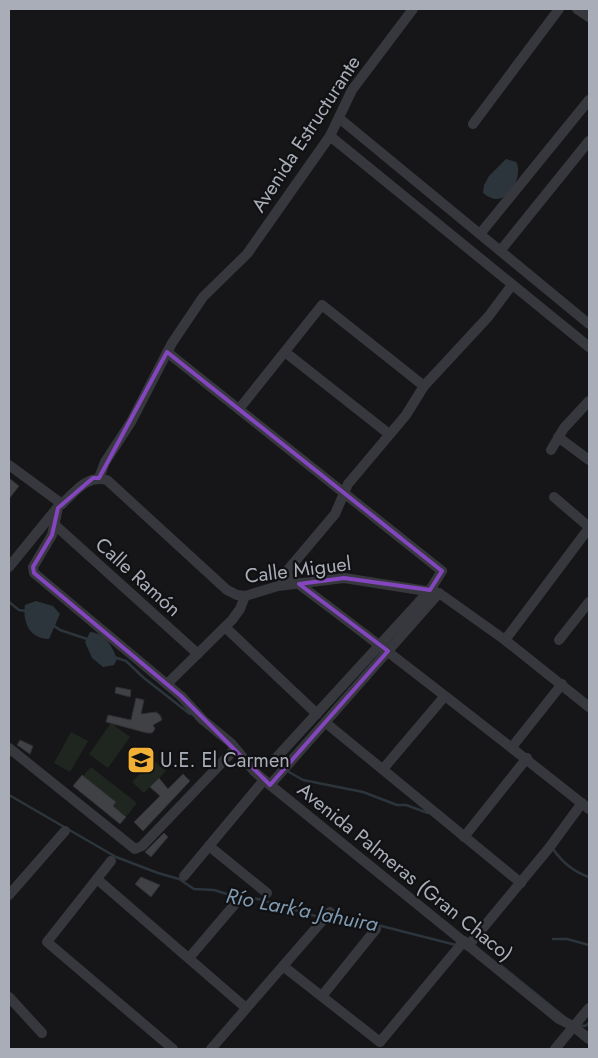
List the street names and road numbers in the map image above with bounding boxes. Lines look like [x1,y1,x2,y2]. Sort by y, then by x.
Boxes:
street label: Avenida Estructurante [244,50,368,218]
street label: Calle Ramón [89,531,187,623]
street label: Calle Miguel [243,549,353,591]
street label: Avenida Palmeras (Gran Chaco) [291,776,519,968]

